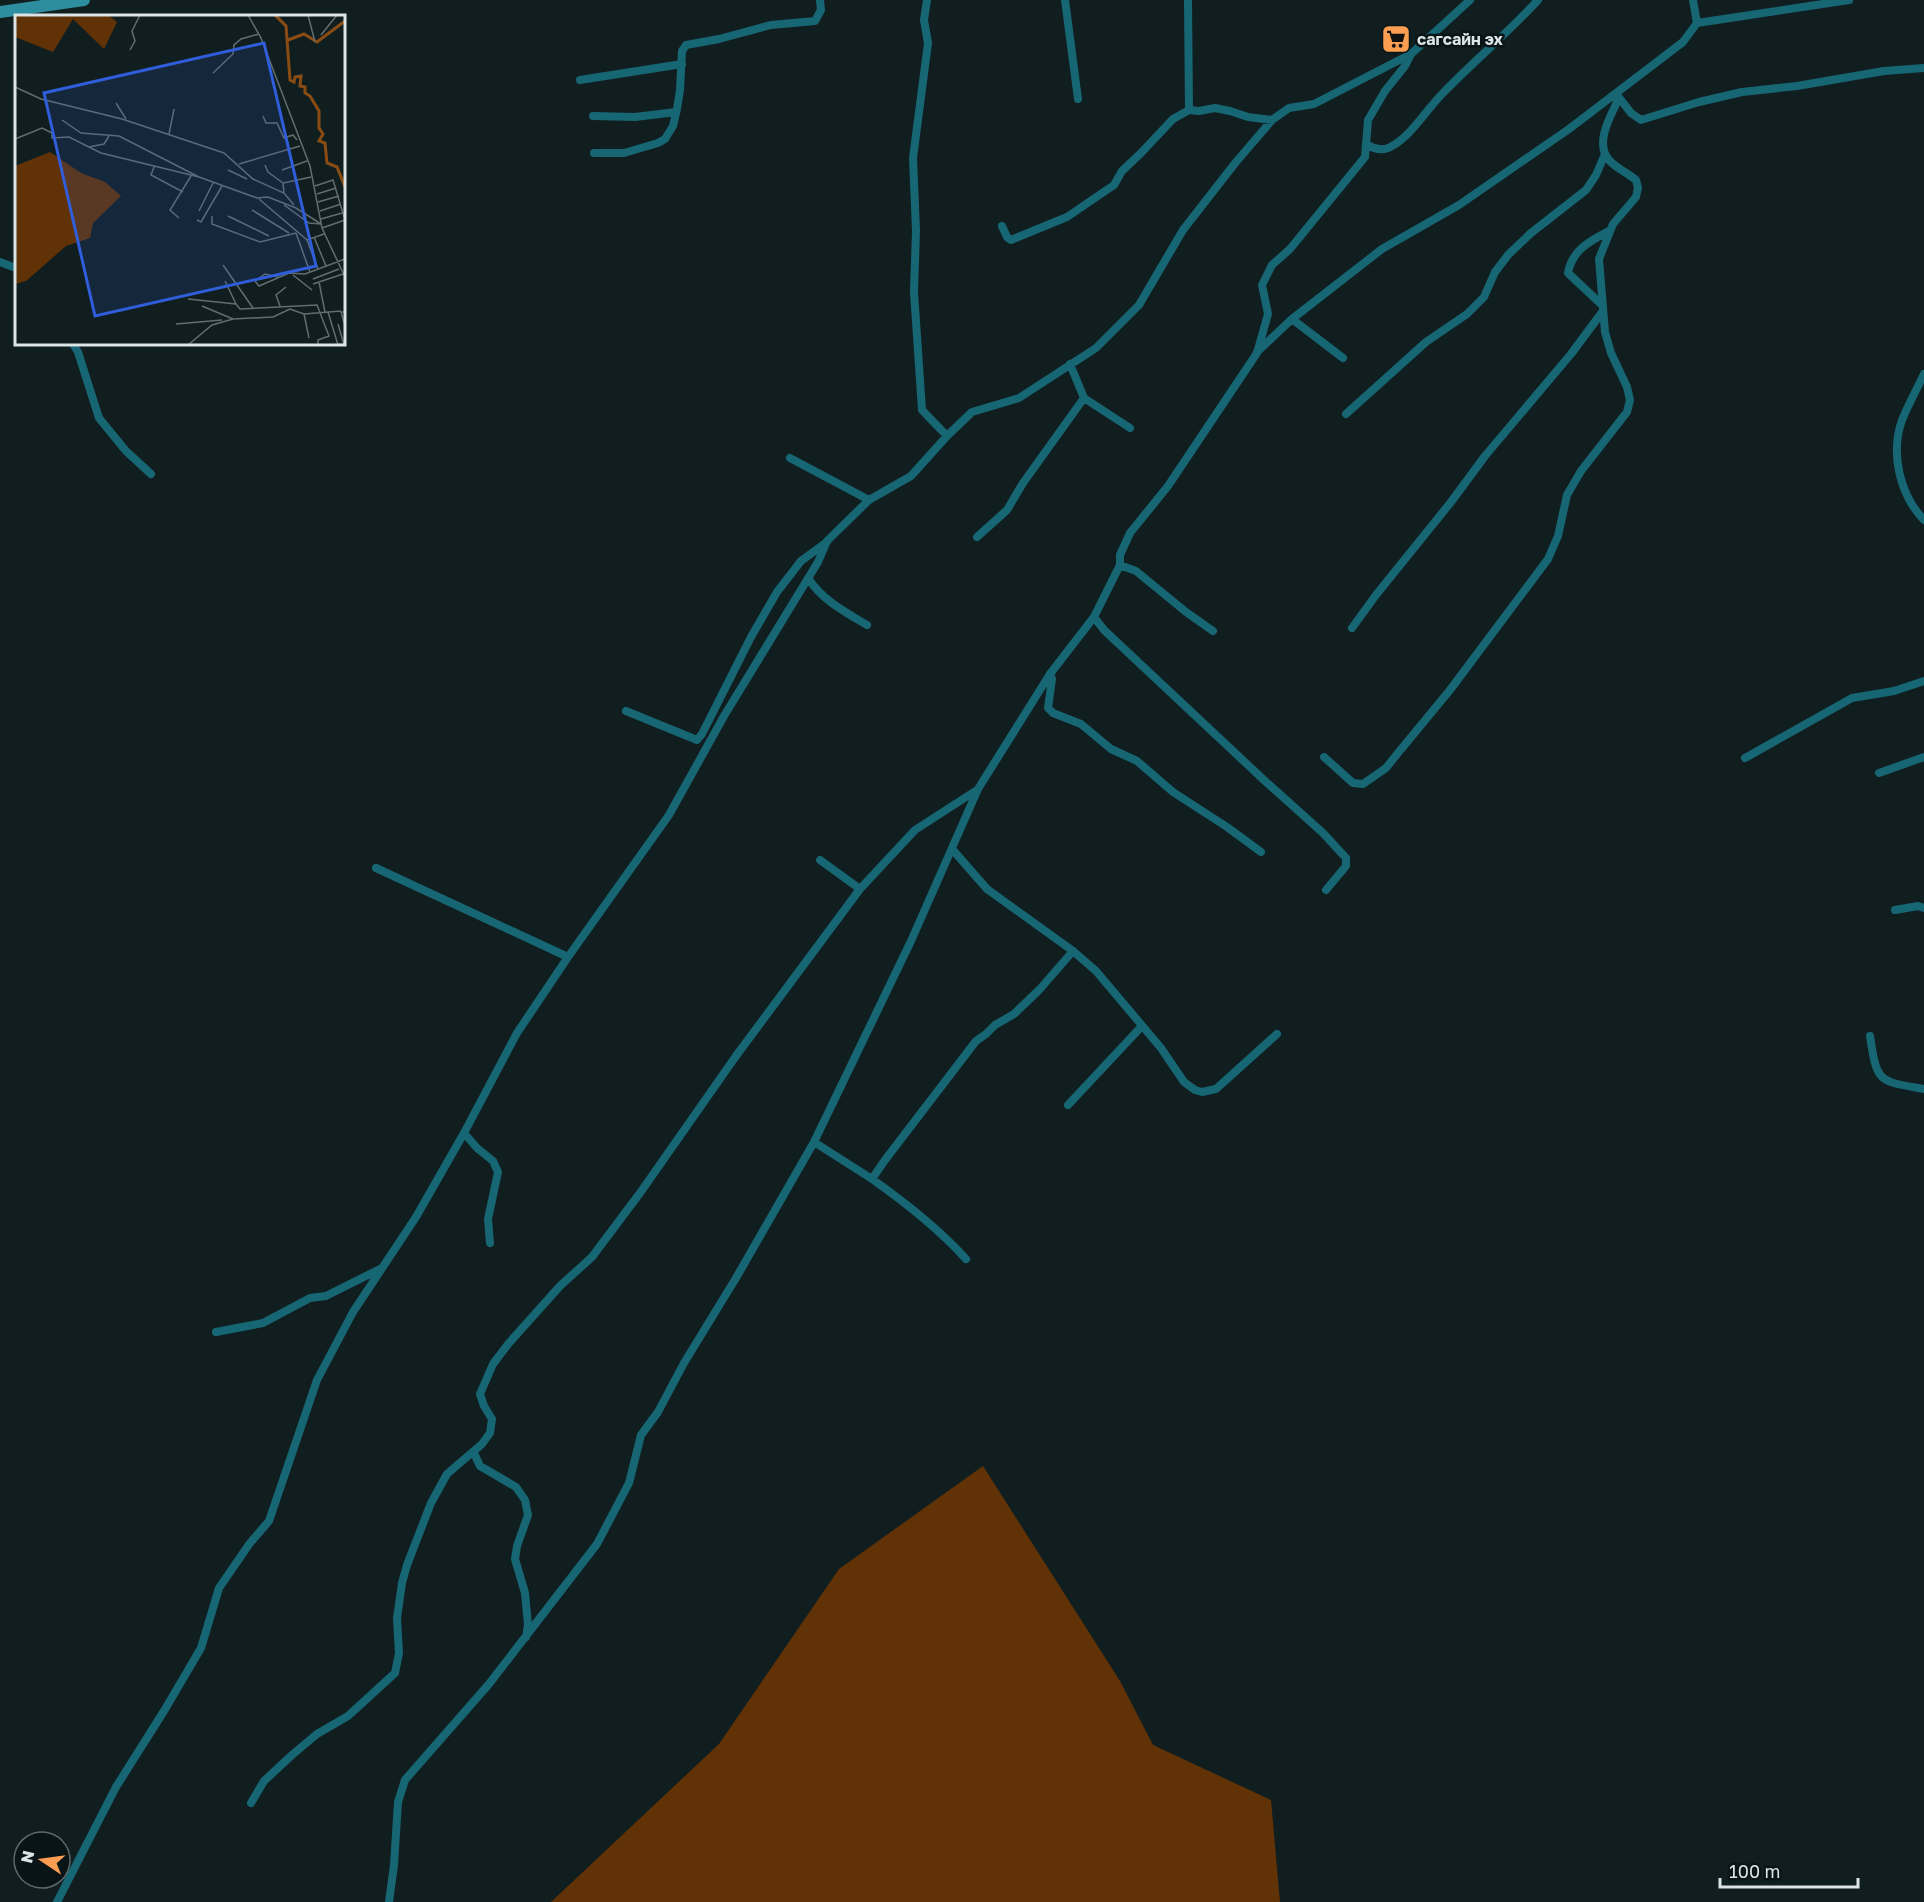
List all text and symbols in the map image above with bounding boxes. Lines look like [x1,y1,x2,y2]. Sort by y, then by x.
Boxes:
inset map [15,15,345,345]
supermarket icon: сагсайн эх [1380,23,1412,55]
place label: сагсайн эх [1417,29,1504,49]
north arrow [12,1830,72,1890]
text: N [16,1848,38,1865]
scale bar [1720,1851,1858,1889]
text: 100 m [1729,1860,1780,1882]

